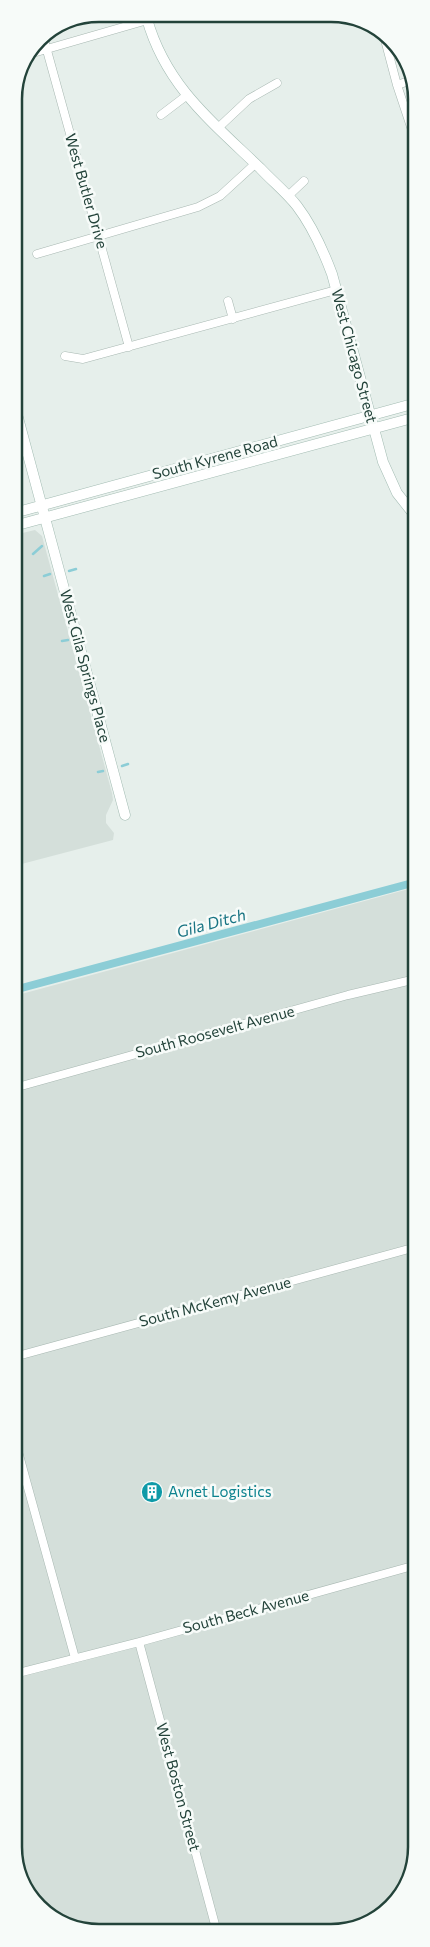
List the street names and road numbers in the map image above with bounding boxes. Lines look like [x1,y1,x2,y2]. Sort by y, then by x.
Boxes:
street label: West Butler Drive [62,131,112,250]
street label: West Chicago Street [328,287,382,425]
street label: South Kyrene Road [150,432,279,482]
street label: West Gila Springs Place [57,587,115,744]
street label: South Roosevelt Avenue [133,1001,296,1061]
street label: South McKemy Avenue [137,1272,293,1330]
street label: South Beck Avenue [181,1586,311,1637]
street label: West Boston Street [153,1721,205,1853]

